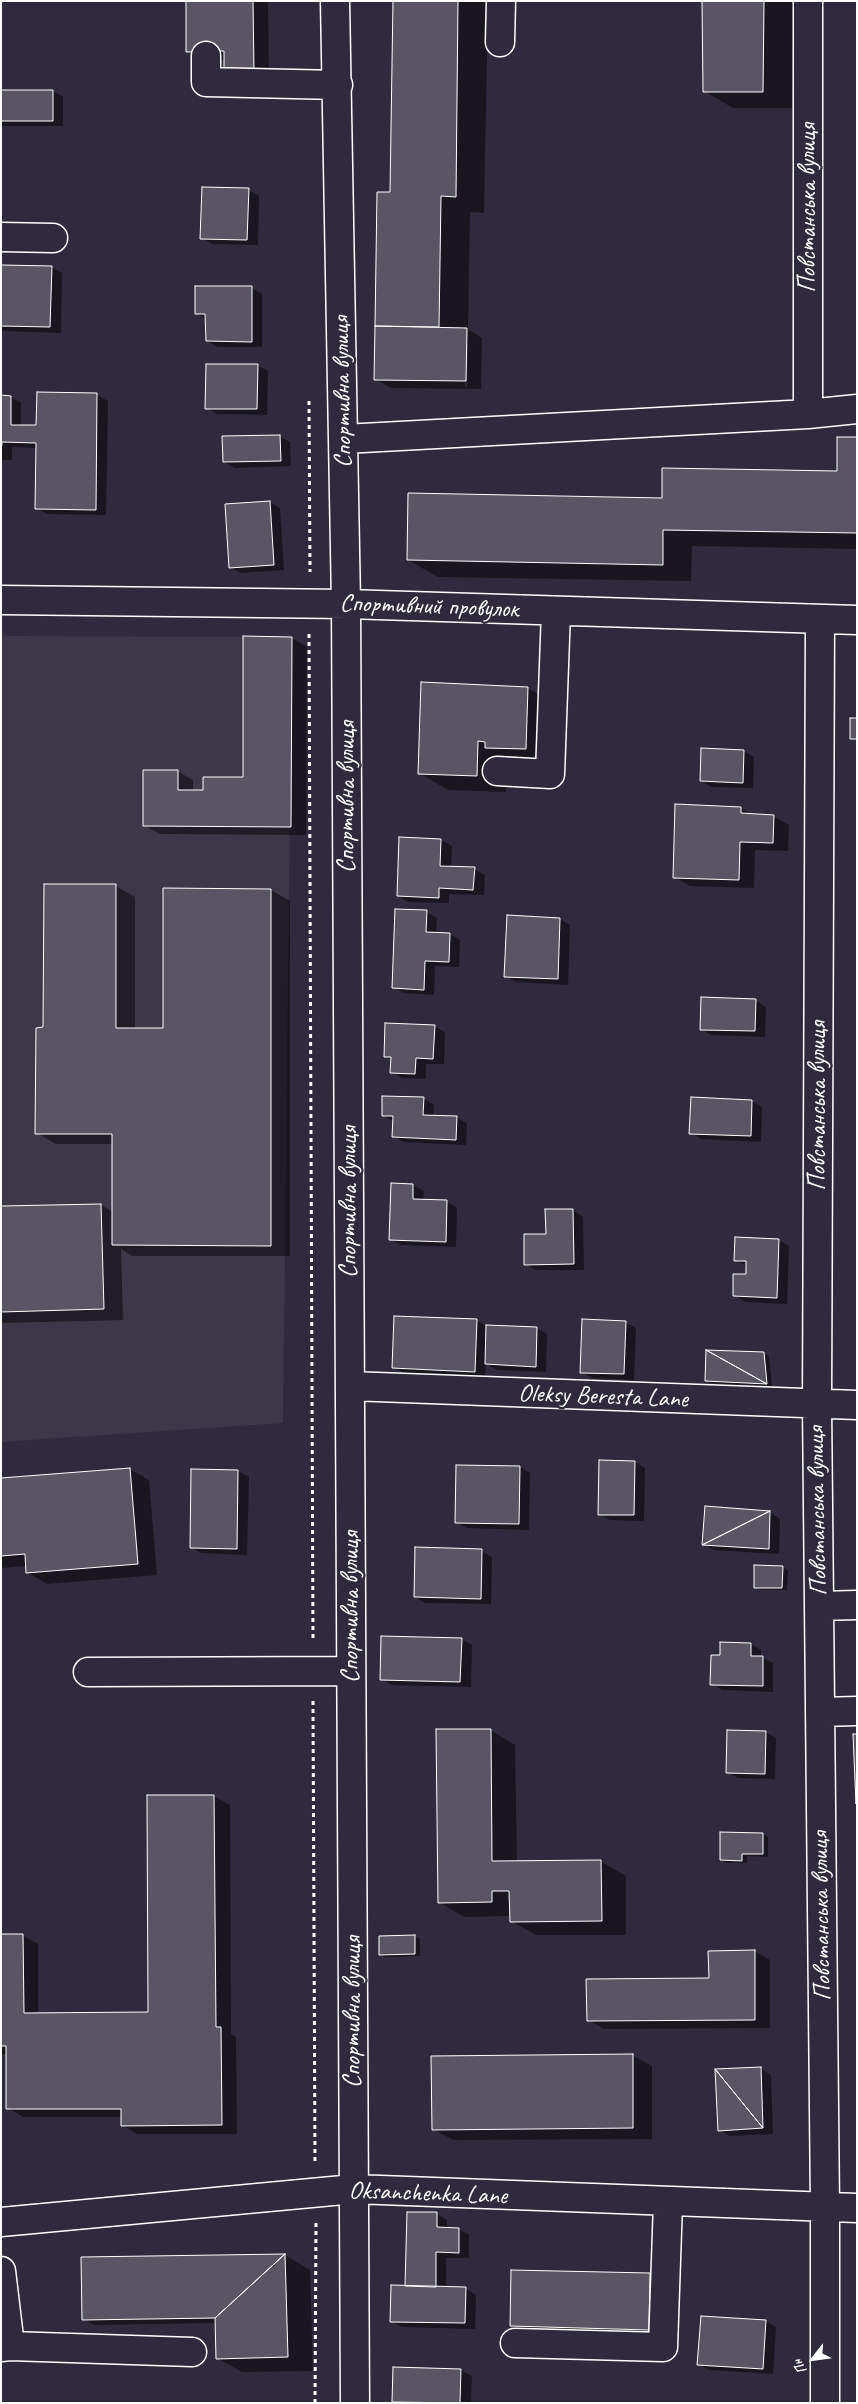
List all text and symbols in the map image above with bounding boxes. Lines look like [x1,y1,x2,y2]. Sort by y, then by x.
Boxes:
street label: Повстанська вулиця [793,123,823,293]
street label: Спортивна вулиця [327,316,359,468]
street label: Спортивний провулок [339,589,519,625]
street label: Спортивна вулиця [332,721,362,873]
street label: Повстанська вулиця [803,1021,833,1191]
street label: Спортивна вулиця [334,1126,364,1278]
street label: Oleksy Beresta Lane [518,1379,688,1415]
street label: Повстанська вулиця [802,1426,834,1596]
street label: Спортивна вулиця [336,1531,366,1683]
street label: Повстанська вулиця [806,1831,838,2001]
street label: Спортивна вулиця [338,1936,368,2088]
street label: Oksanchenka Lane [348,2176,508,2212]
north arrow [788,2334,838,2384]
text: Пн [789,2356,811,2377]

